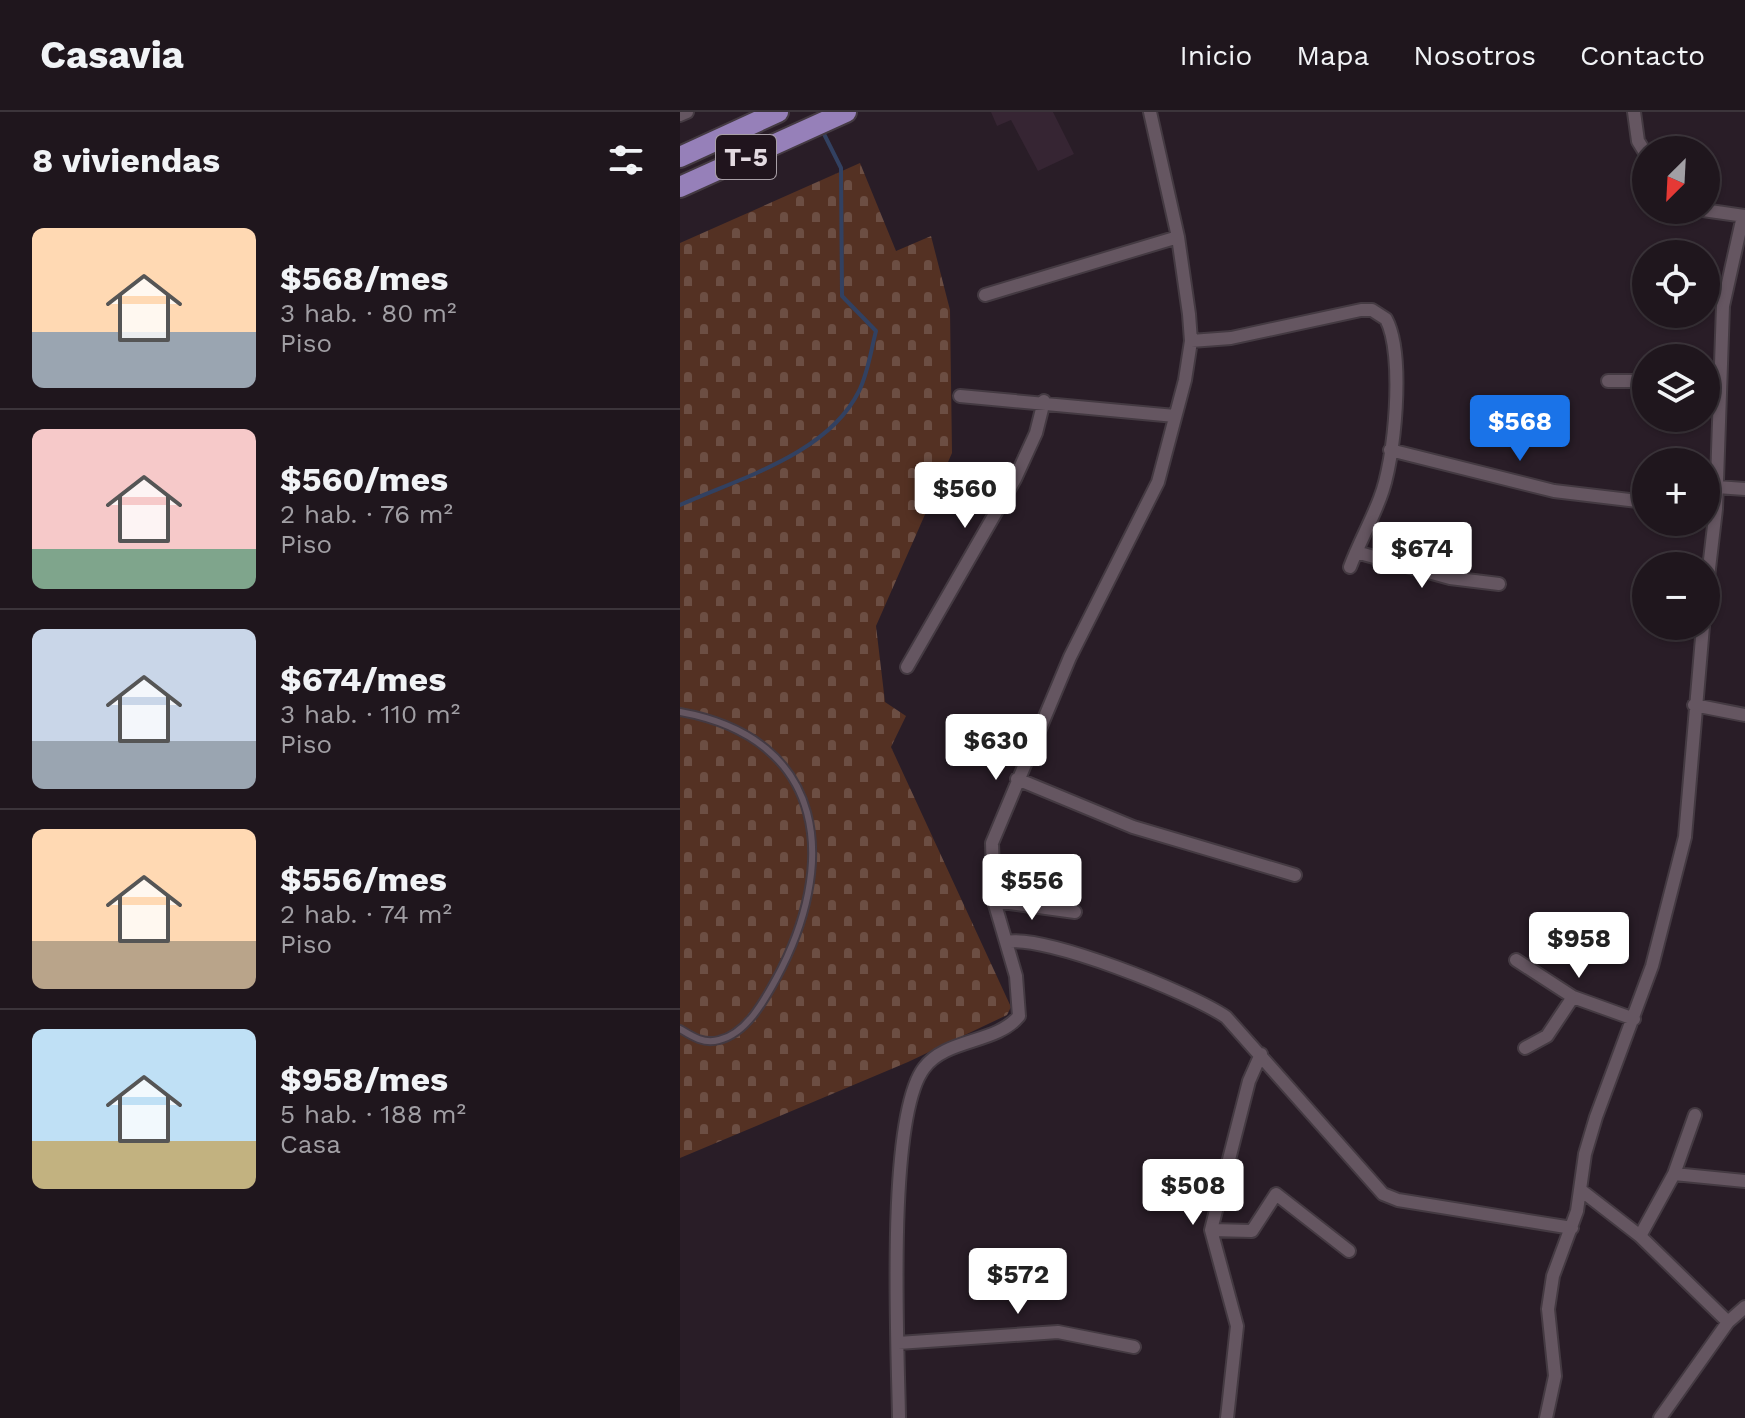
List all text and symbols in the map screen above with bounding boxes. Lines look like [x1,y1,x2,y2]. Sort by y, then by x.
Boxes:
text: Casavia [40,33,184,77]
text: Inicio [1180,39,1252,72]
text: Mapa [1296,39,1369,72]
text: Nosotros [1413,39,1536,72]
text: Contacto [1580,39,1705,72]
road number: T-5 [716,135,776,179]
north arrow [1632,136,1720,224]
map controls [1632,136,1720,640]
icon: filters [604,138,648,182]
text: 8 viviendas [32,140,220,180]
button: locate [1632,240,1720,328]
text: $568/mes [280,258,448,298]
icon: home [96,260,192,356]
text: 3 hab. · 80 m² [280,298,456,328]
text: Piso [280,328,332,358]
button: layers [1632,344,1720,432]
pin: $568 [1473,395,1567,463]
text: $568 [1488,406,1552,436]
button: + [1632,448,1720,536]
text: $560/mes [280,459,448,499]
icon: home [96,461,192,557]
pin: $560 [918,462,1012,530]
text: $560 [933,473,997,503]
text: 2 hab. · 76 m² [280,499,453,529]
pin: $674 [1375,522,1469,590]
text: Piso [280,529,332,559]
text: $674 [1391,533,1453,563]
button: − [1632,552,1720,640]
text: $674/mes [280,659,446,699]
icon: home [96,661,192,757]
text: 3 hab. · 110 m² [280,699,460,729]
pin: $630 [949,714,1043,782]
text: $630 [964,725,1028,755]
text: Piso [280,729,332,759]
pin: $556 [985,854,1079,922]
text: $556/mes [280,859,447,899]
icon: home [96,861,192,957]
text: $556 [1001,865,1064,895]
text: 2 hab. · 74 m² [280,899,452,929]
pin: $958 [1532,912,1626,980]
text: $958 [1547,923,1611,953]
text: Piso [280,929,332,959]
text: $958/mes [280,1059,448,1099]
icon: home [96,1061,192,1157]
text: 5 hab. · 188 m² [280,1099,466,1129]
text: Casa [280,1129,341,1159]
pin: $508 [1146,1159,1240,1227]
text: $508 [1161,1170,1225,1200]
pin: $572 [971,1248,1065,1316]
text: $572 [987,1259,1049,1289]

